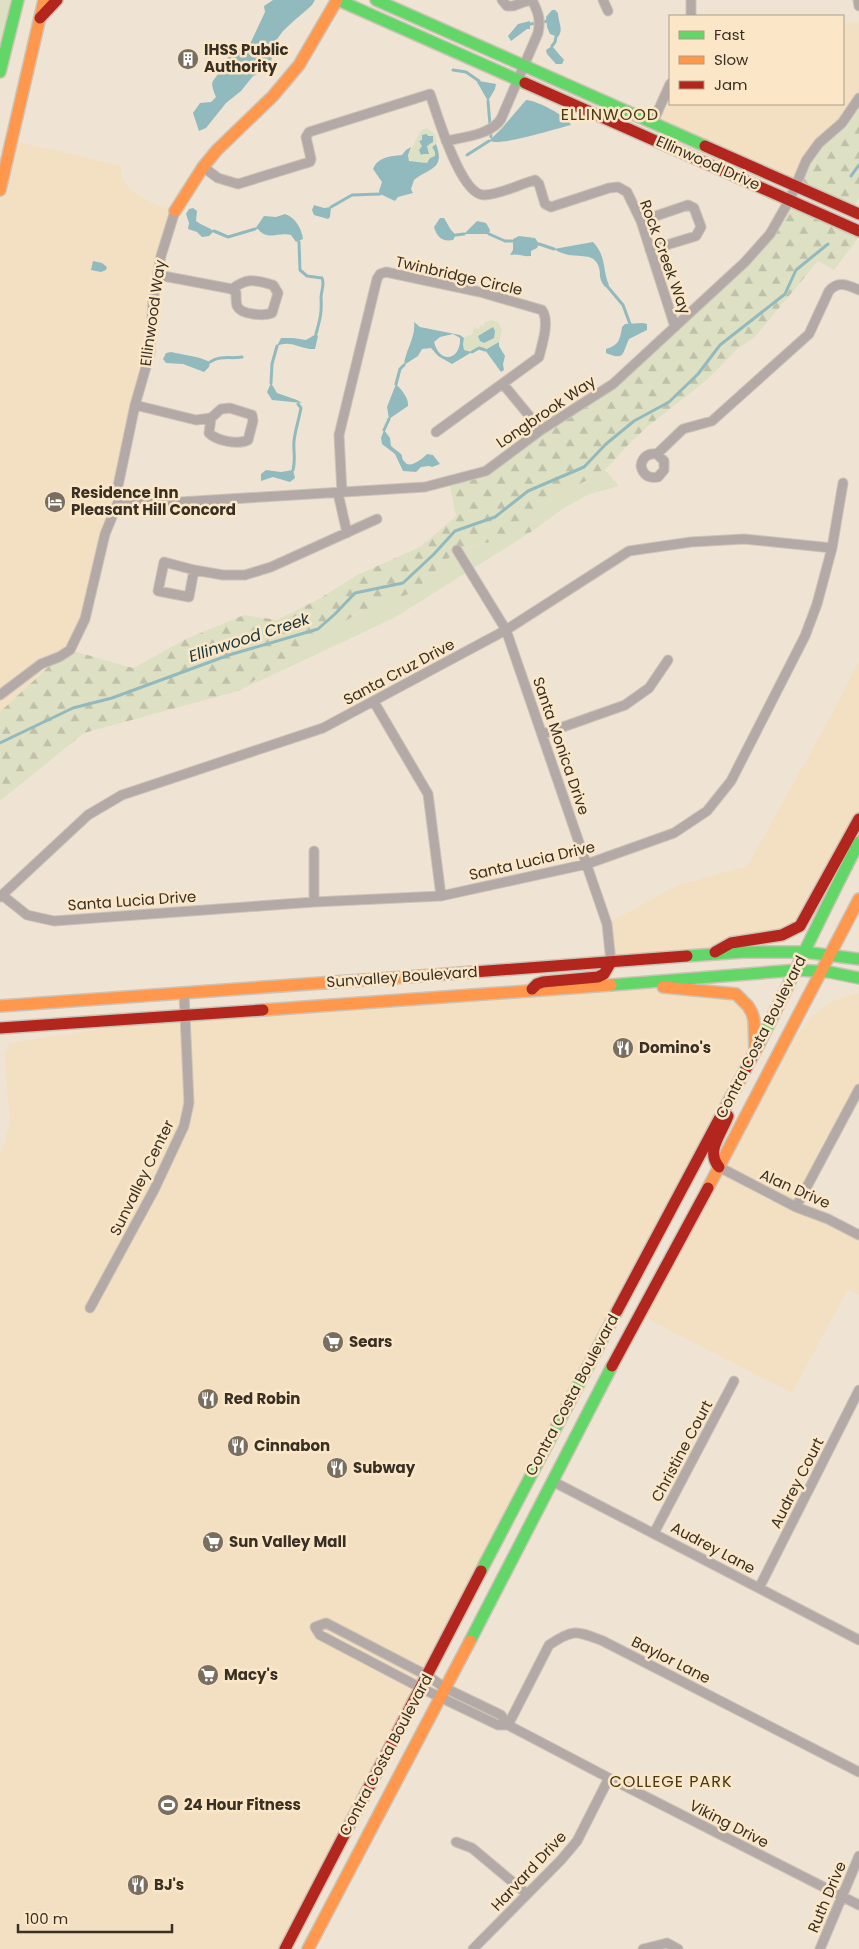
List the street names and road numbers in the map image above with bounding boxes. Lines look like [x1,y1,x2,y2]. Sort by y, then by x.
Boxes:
street label: Ellinwood Drive [653,130,763,195]
street label: Rock Creek Way [635,197,696,317]
street label: Twinbridge Circle [394,251,525,300]
street label: Ellinwood Way [135,258,170,367]
street label: Longbrook Way [492,370,600,453]
street label: Santa Cruz Drive [339,633,458,710]
street label: Santa Monica Drive [528,674,595,818]
street label: Santa Lucia Drive [467,836,597,885]
street label: Santa Lucia Drive [67,886,197,915]
street label: Contra Costa Boulevard [710,952,811,1122]
street label: Sunvalley Boulevard [326,961,478,992]
street label: Sunvalley Center [104,1116,179,1239]
street label: Alan Drive [757,1164,834,1213]
street label: Contra Costa Boulevard [520,1310,623,1479]
street label: Christine Court [646,1396,717,1505]
street label: Audrey Court [765,1434,828,1532]
street label: Audrey Lane [667,1517,759,1579]
street label: Baylor Lane [628,1631,714,1688]
street label: Contra Costa Boulevard [334,1670,437,1839]
street label: Viking Drive [686,1795,773,1853]
street label: Harvard Drive [486,1826,571,1915]
street label: Ruth Drive [802,1858,851,1936]

